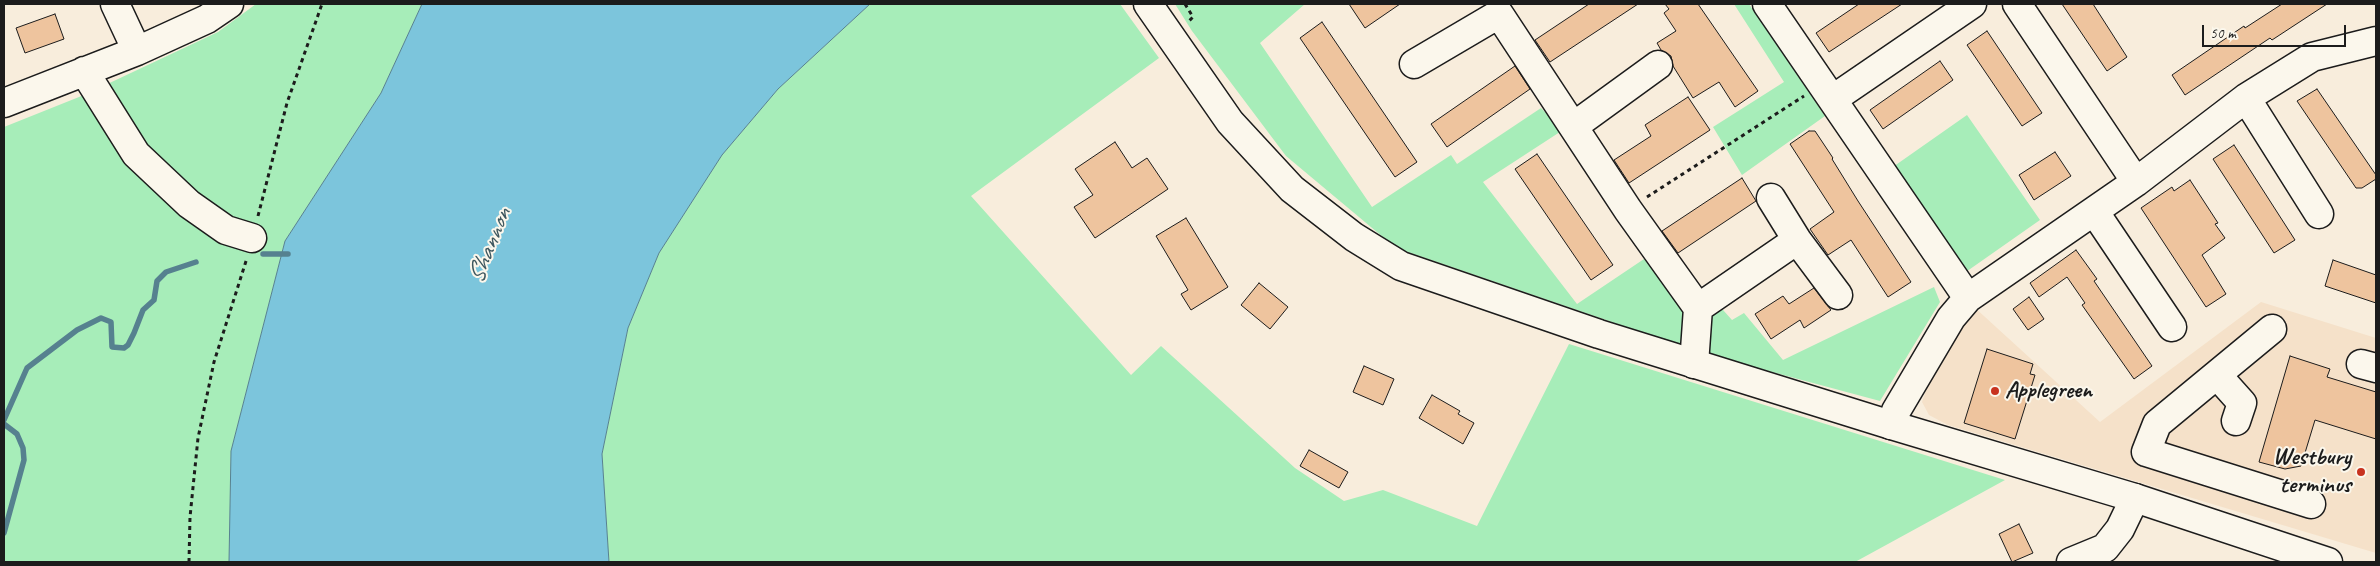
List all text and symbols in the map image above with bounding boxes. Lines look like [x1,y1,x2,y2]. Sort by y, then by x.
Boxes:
scale bar [2205,15,2349,47]
text: 50 m [2210,24,2236,43]
water label: Shannon [462,204,518,288]
place label: Applegreen [2005,377,2092,405]
marker: Applegreen [1989,385,2001,397]
place label: Westbury terminus [2273,444,2351,500]
marker: Westbury terminus [2355,466,2367,478]

